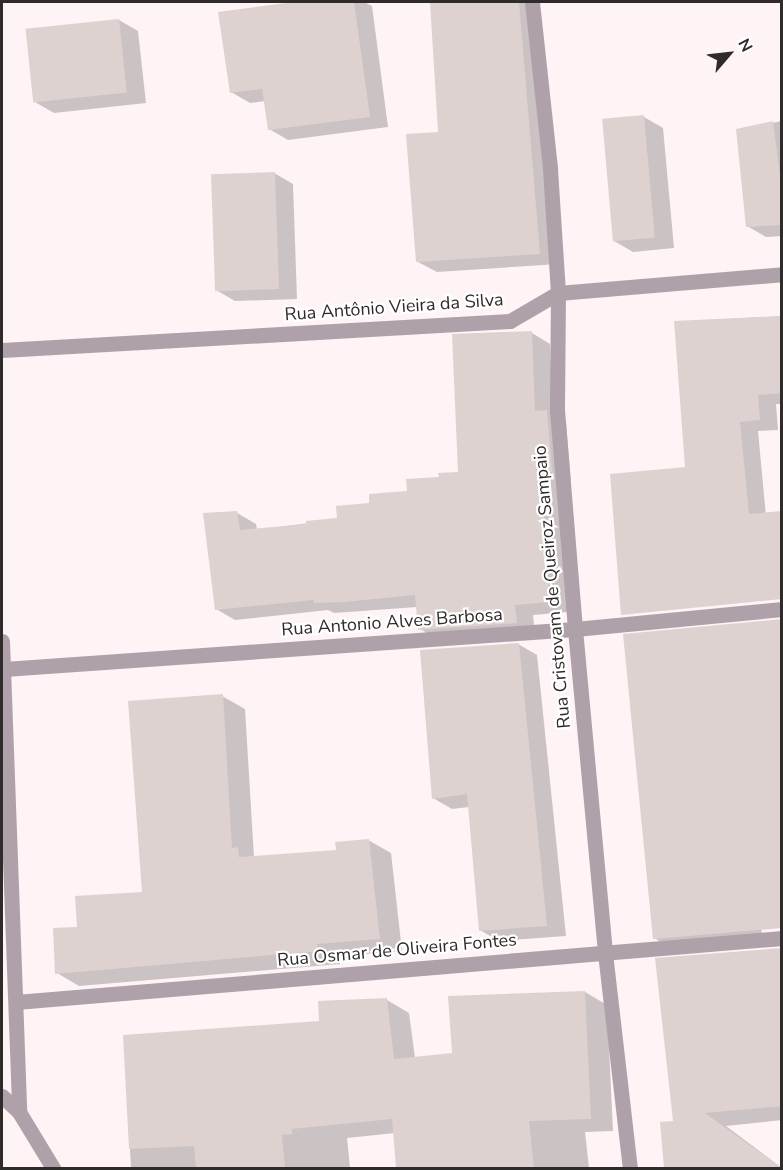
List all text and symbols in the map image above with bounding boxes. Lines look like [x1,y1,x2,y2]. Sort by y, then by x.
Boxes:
north arrow [699,24,759,84]
text: N [732,35,757,56]
street label: Rua Antônio Vieira da Silva [284,289,504,325]
street label: Rua Cristovam de Queiroz Sampaio [529,445,575,729]
street label: Rua Antonio Alves Barbosa [281,603,503,641]
street label: Rua Osmar de Oliveira Fontes [276,929,518,971]

